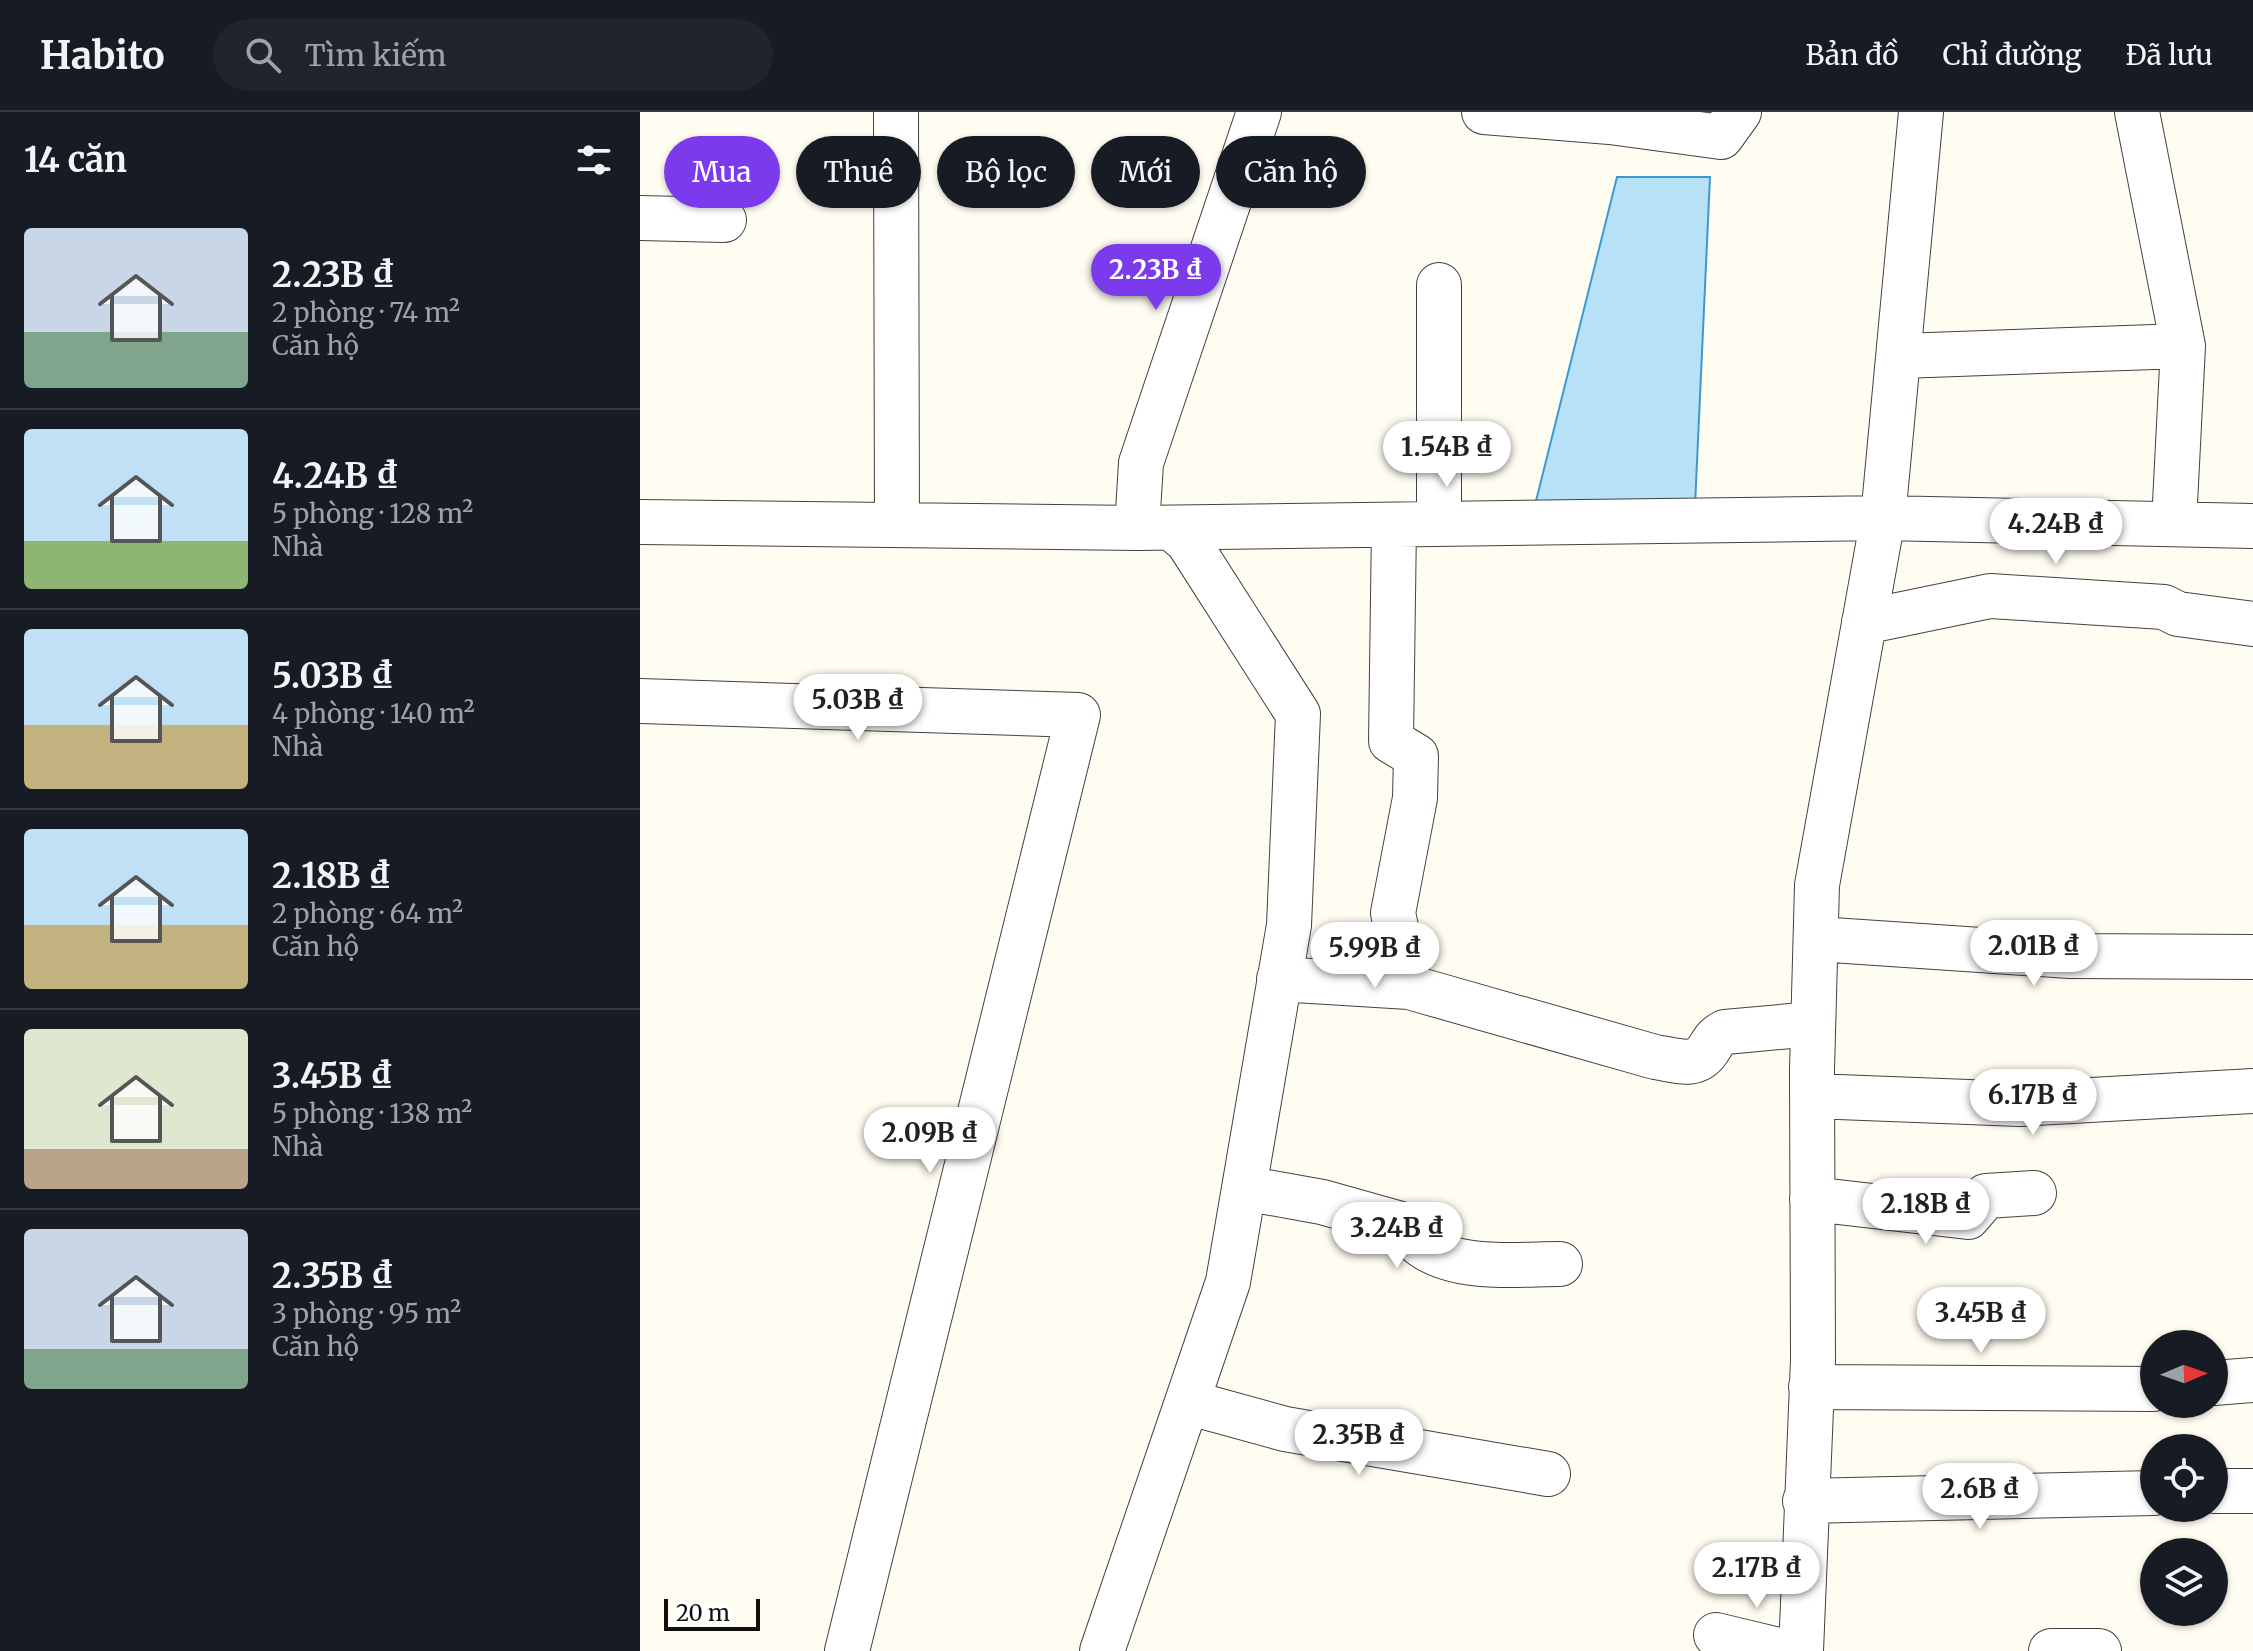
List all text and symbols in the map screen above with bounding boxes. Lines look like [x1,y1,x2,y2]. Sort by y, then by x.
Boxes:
search box [213,19,773,91]
text: Habito [40,32,165,79]
icon: search [241,33,285,77]
text: Tìm kiếm [305,36,447,74]
text: Bản đồ [1806,37,1899,73]
text: Chỉ đường [1943,37,2081,73]
text: Đã lưu [2125,37,2213,73]
chip: Mua [664,136,780,208]
chip: Thuê [796,136,921,208]
chip: Bộ lọc [937,136,1075,208]
chip: Mới [1091,136,1200,208]
chip: Căn hộ [1216,136,1366,208]
icon: filters [572,138,616,182]
text: 14 căn [24,139,127,181]
pin: 2.23B ₫ [1082,244,1230,312]
text: 2.23B ₫ [1109,253,1203,286]
text: 2.23B ₫ [272,254,395,296]
icon: home [88,260,184,356]
text: 2 phòng · 74 m² [272,296,460,329]
text: Căn hộ [272,329,359,362]
pin: 1.54B ₫ [1373,421,1521,489]
text: 1.54B ₫ [1401,430,1493,463]
text: 4.24B ₫ [272,455,399,497]
icon: home [88,461,184,557]
text: 5 phòng · 128 m² [272,497,473,530]
pin: 4.24B ₫ [1982,498,2130,566]
text: 4.24B ₫ [2008,507,2104,540]
text: Nhà [272,530,323,563]
text: 5.03B ₫ [272,655,394,697]
icon: home [88,661,184,757]
pin: 5.03B ₫ [784,674,932,742]
text: 5.03B ₫ [811,683,905,716]
text: 4 phòng · 140 m² [272,697,475,730]
text: Nhà [272,730,323,763]
text: 2.18B ₫ [272,855,391,897]
icon: home [88,861,184,957]
text: 2 phòng · 64 m² [272,897,463,930]
pin: 2.01B ₫ [1960,920,2108,988]
pin: 5.99B ₫ [1301,922,1449,990]
text: 2.01B ₫ [1988,929,2080,962]
text: Căn hộ [272,930,359,963]
text: 5.99B ₫ [1328,931,1422,964]
text: 3.45B ₫ [272,1055,393,1097]
icon: home [88,1061,184,1157]
pin: 6.17B ₫ [1959,1069,2107,1137]
text: 6.17B ₫ [1988,1078,2078,1111]
text: 5 phòng · 138 m² [272,1097,472,1130]
pin: 2.09B ₫ [856,1107,1004,1175]
text: 2.09B ₫ [882,1116,978,1149]
text: Nhà [272,1130,323,1163]
pin: 2.18B ₫ [1852,1178,2000,1246]
text: 2.18B ₫ [1880,1187,1972,1220]
pin: 3.24B ₫ [1323,1202,1471,1270]
text: 3.24B ₫ [1350,1211,1444,1244]
text: 2.35B ₫ [272,1255,394,1297]
icon: home [88,1261,184,1357]
pin: 3.45B ₫ [1907,1287,2055,1355]
text: 3.45B ₫ [1935,1296,2027,1329]
text: 3 phòng · 95 m² [272,1297,461,1330]
text: Căn hộ [272,1330,359,1363]
north arrow [2140,1330,2228,1418]
map controls [2140,1330,2228,1626]
pin: 2.35B ₫ [1285,1409,1433,1477]
text: 2.35B ₫ [1312,1418,1406,1451]
button: locate [2140,1434,2228,1522]
pin: 2.6B ₫ [1915,1463,2045,1531]
text: 2.6B ₫ [1940,1472,2020,1505]
button: layers [2140,1538,2228,1626]
pin: 2.17B ₫ [1683,1542,1831,1610]
text: 2.17B ₫ [1712,1551,1802,1584]
scale bar [664,1595,760,1631]
text: 20 m [676,1599,730,1627]

